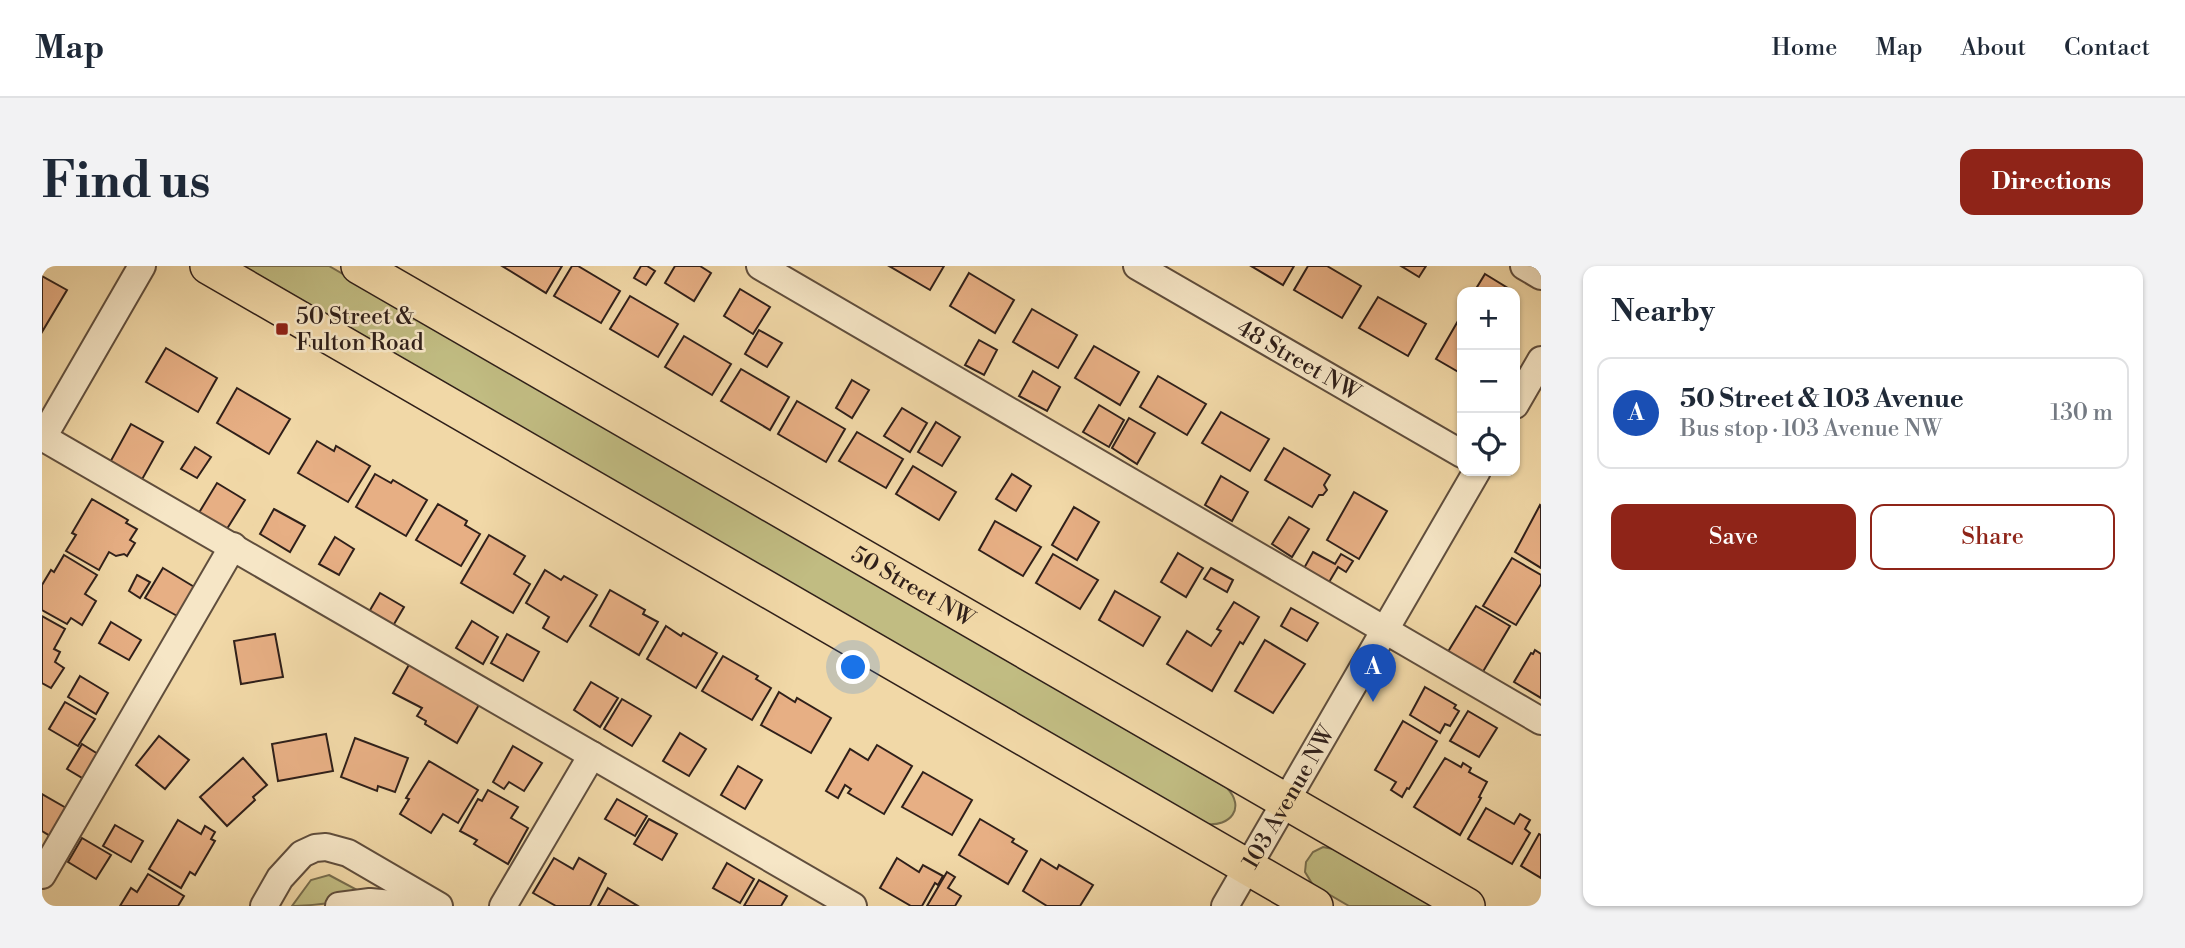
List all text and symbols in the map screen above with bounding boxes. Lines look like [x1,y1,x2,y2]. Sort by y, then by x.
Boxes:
text: Map [35,28,104,69]
text: Home [1772,33,1837,63]
text: Map [1875,33,1923,63]
text: About [1961,33,2026,63]
text: Contact [2064,33,2150,63]
button: Directions [1960,149,2143,215]
text: Find us [42,152,211,213]
map controls [1457,287,1520,476]
button: + [1457,287,1520,350]
text: Nearby [1611,293,1715,331]
place label: 50 Street & Fulton Road [296,303,423,357]
street label: 48 Street NW [1232,314,1366,408]
marker: 50 Street & Fulton Road [274,321,290,337]
button: − [1457,350,1520,413]
text: 50 Street & 103 Avenue [1680,383,1964,415]
text: A [1628,399,1644,427]
text: 130 m [2050,399,2113,427]
button: locate [1457,413,1520,476]
text: Bus stop · 103 Avenue NW [1680,415,1942,443]
button: Save [1611,504,1856,570]
button: Share [1870,504,2115,570]
street label: 50 Street NW [846,540,980,634]
pin: A [1350,644,1396,702]
your location [836,650,870,684]
street label: 103 Avenue NW [1237,720,1342,874]

